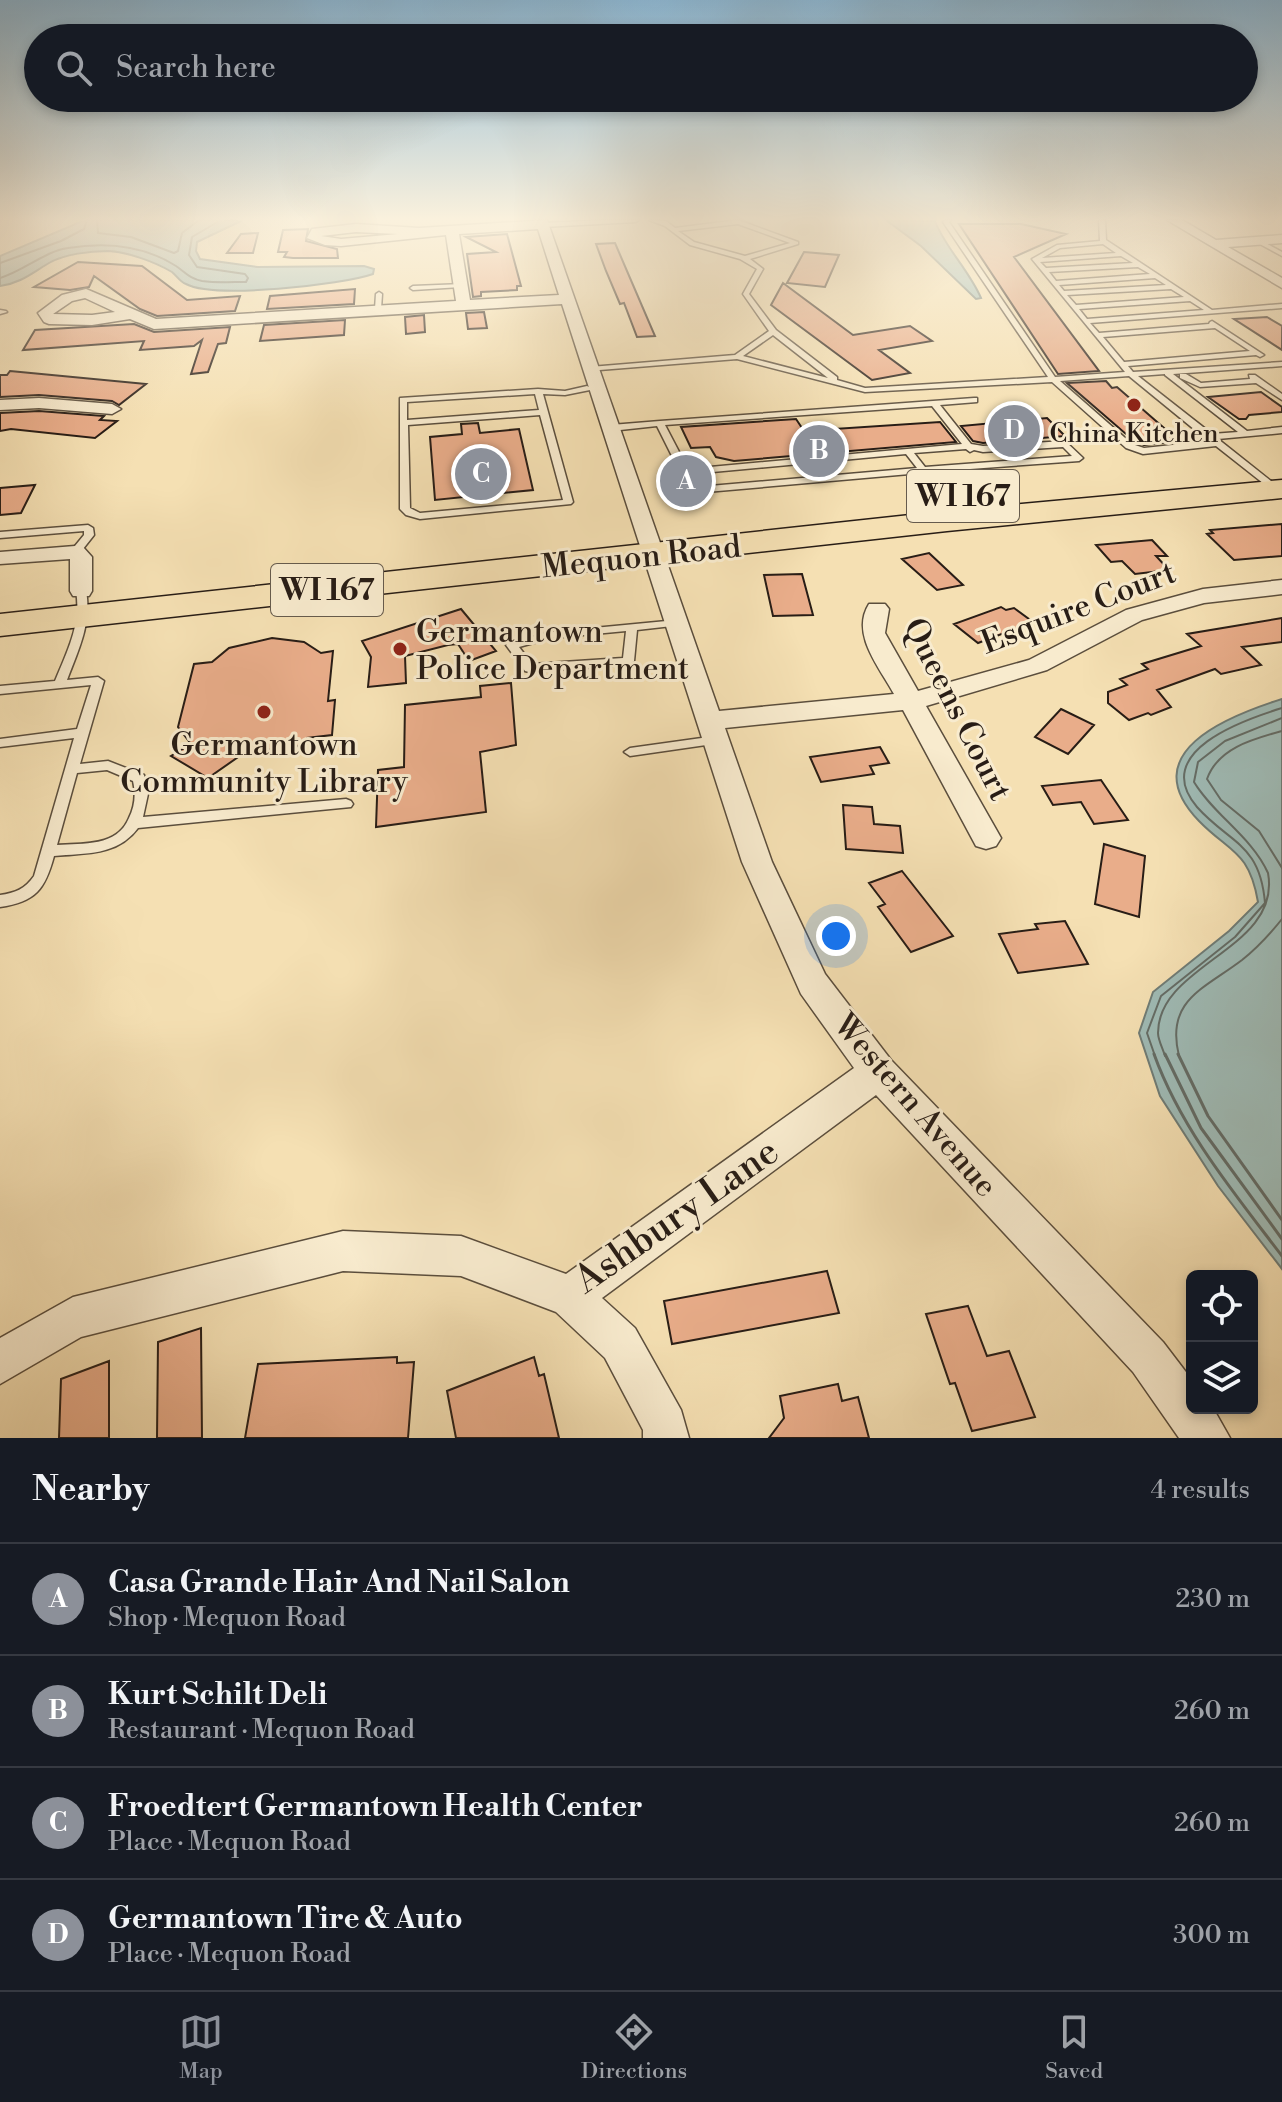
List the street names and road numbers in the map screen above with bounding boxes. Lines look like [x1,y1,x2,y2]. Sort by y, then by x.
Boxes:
road number: WI 167 [907,470,1019,522]
street label: Mequon Road [539,527,743,587]
street label: Esquire Court [975,552,1181,663]
road number: WI 167 [271,564,383,616]
street label: Queens Court [894,611,1020,807]
street label: Western Avenue [824,1005,1006,1206]
street label: Ashbury Lane [565,1128,788,1305]

